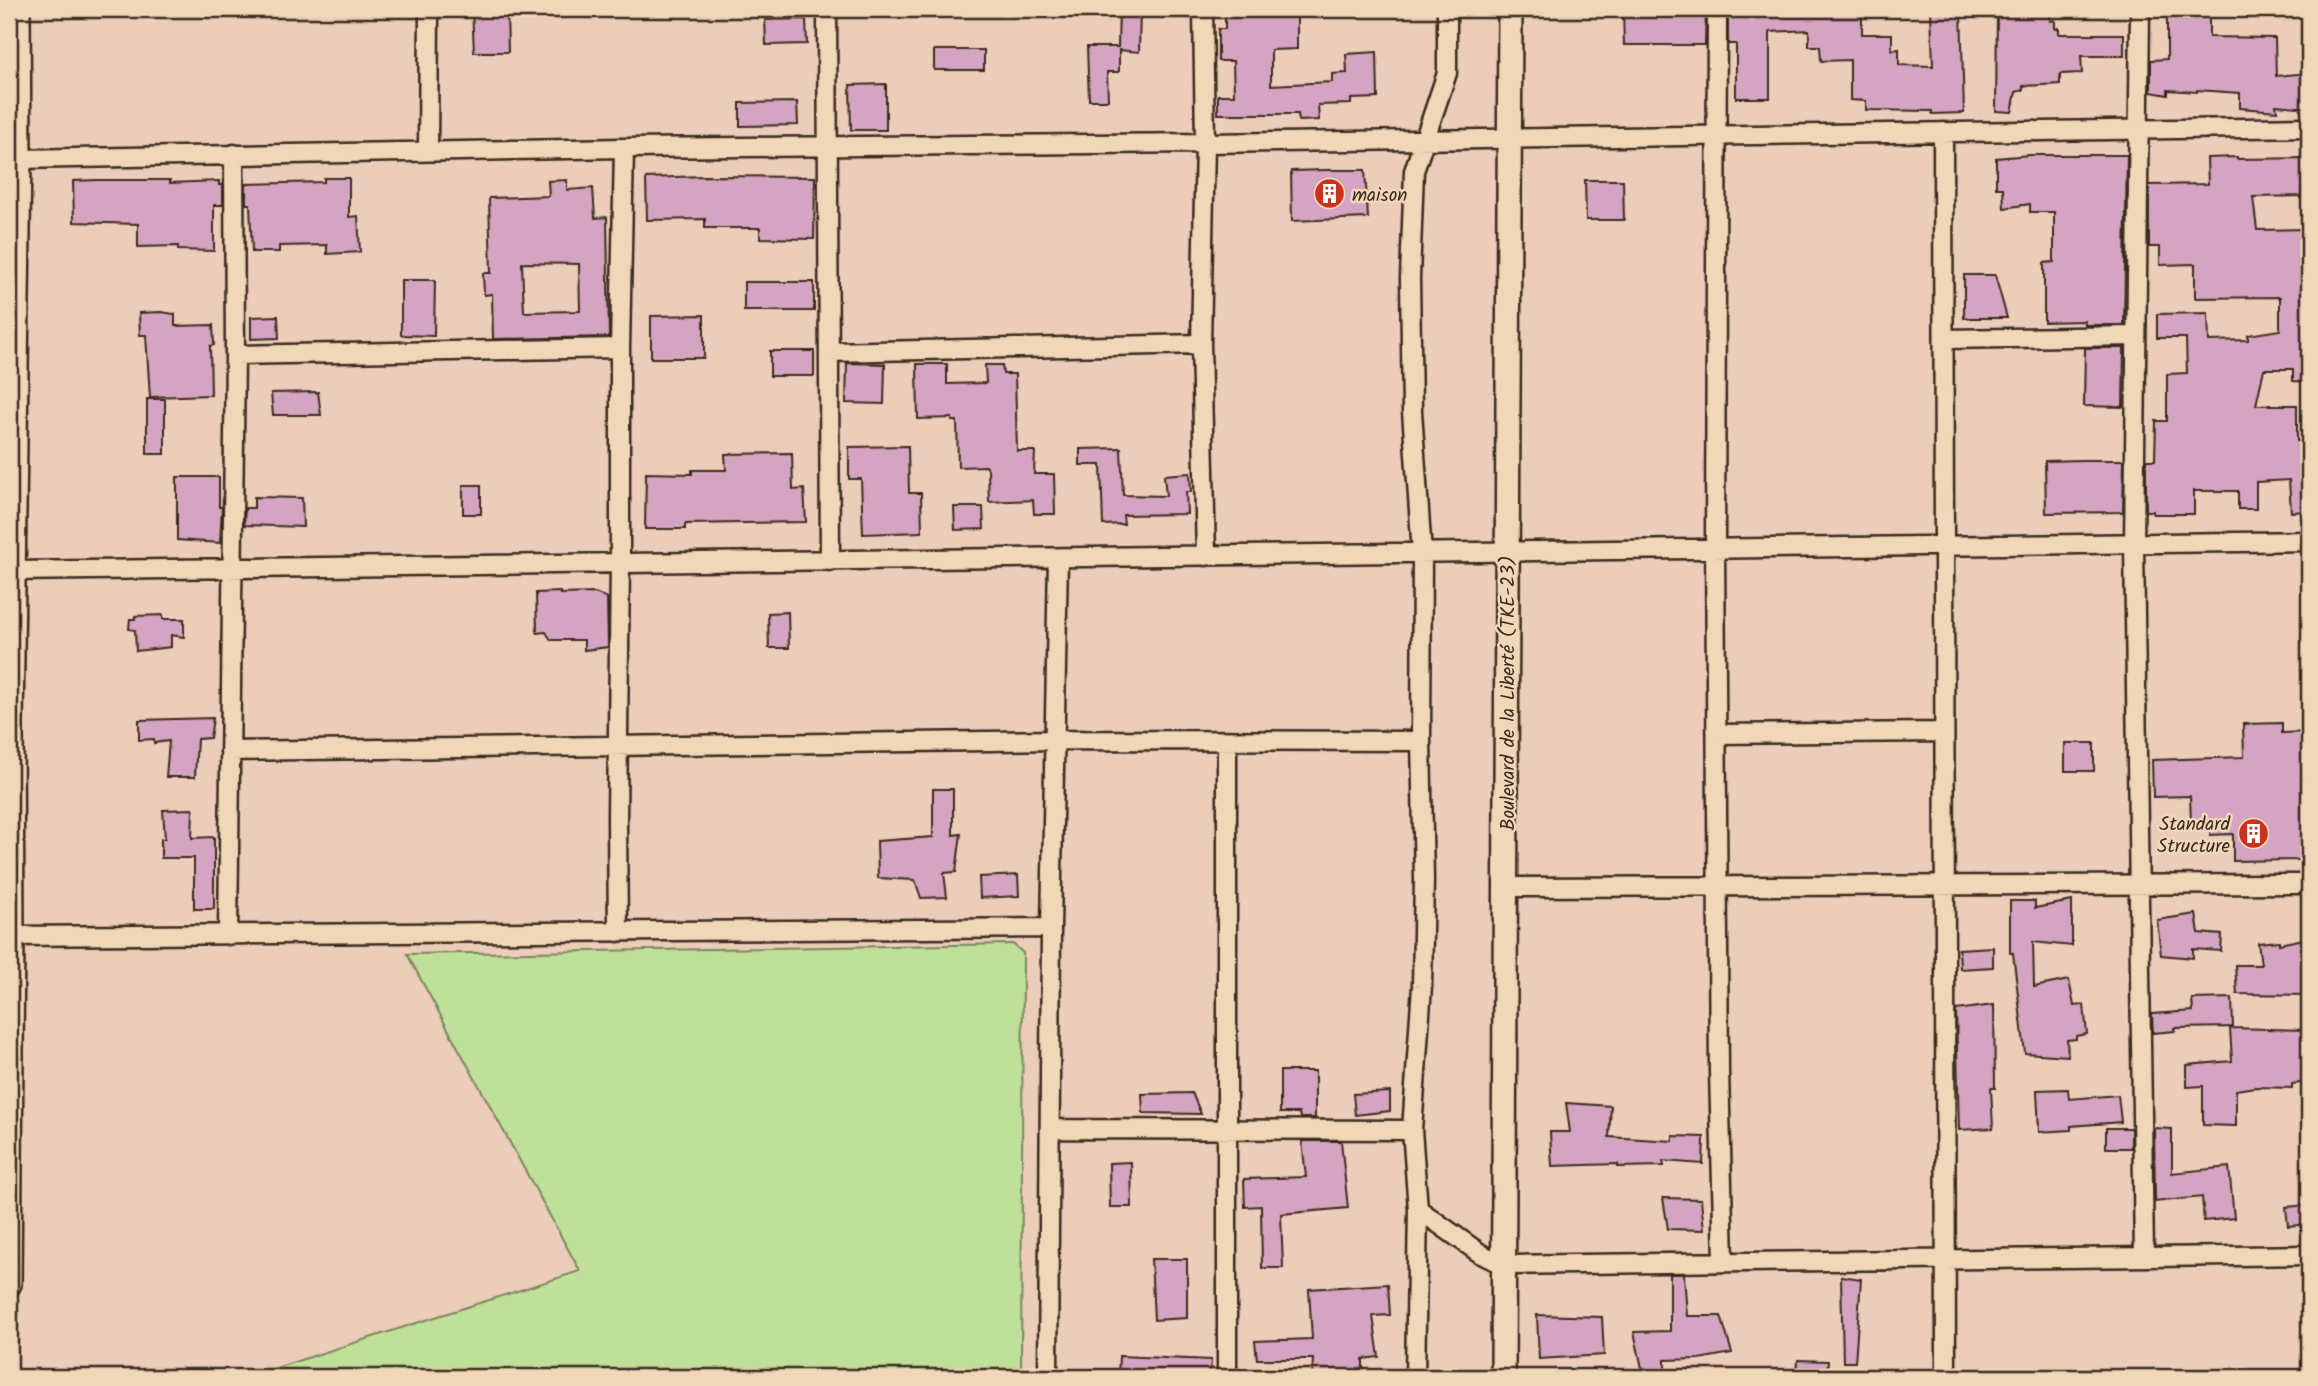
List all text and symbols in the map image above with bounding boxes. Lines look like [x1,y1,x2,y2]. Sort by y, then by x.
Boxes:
building icon: maison [1312,177,1346,211]
place label: maison [1352,181,1407,211]
street label: Boulevard de la Liberté (TKE-23) [1494,555,1524,831]
place label: Standard Structure [2157,810,2231,862]
building icon: Standard Structure [2236,817,2270,851]

